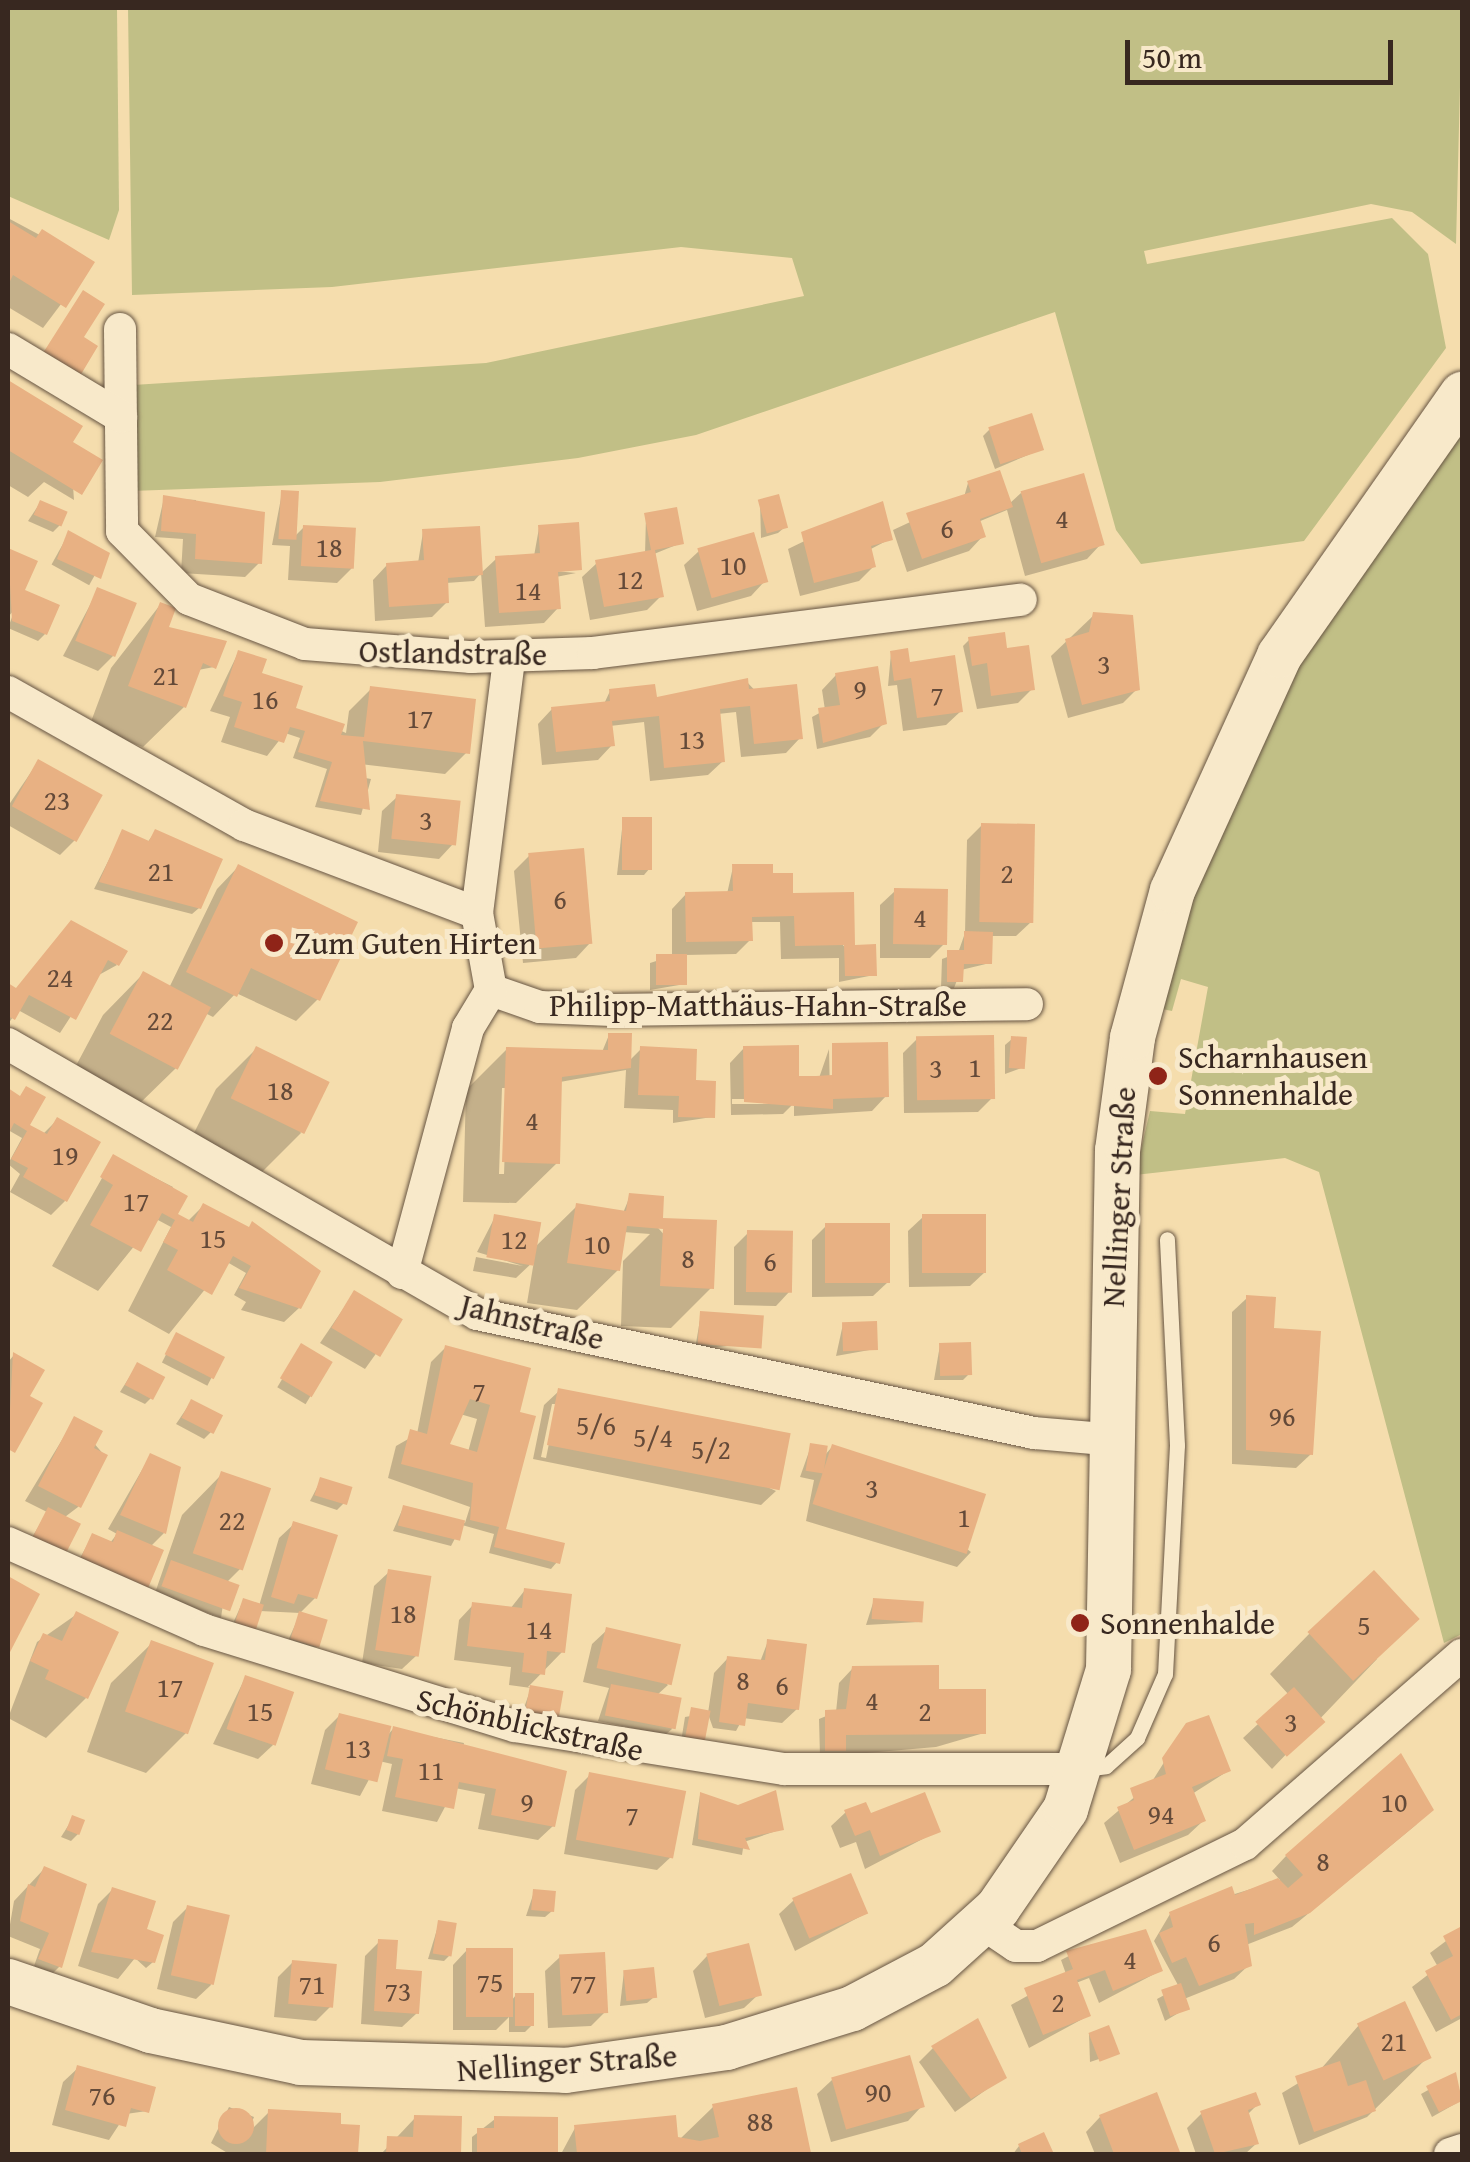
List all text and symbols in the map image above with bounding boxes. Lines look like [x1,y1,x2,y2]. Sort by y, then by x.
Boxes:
scale bar [1130,20,1398,82]
text: 50 m [1142,35,1202,79]
house number: 4 [1055,501,1069,535]
house number: 6 [940,511,954,545]
house number: 18 [316,530,342,564]
house number: 10 [720,548,746,582]
house number: 12 [617,562,643,596]
house number: 14 [515,573,541,607]
street label: Ostlandstraße [358,632,548,674]
house number: 3 [1097,647,1111,681]
house number: 21 [153,658,179,692]
house number: 9 [853,672,867,706]
house number: 7 [930,678,944,712]
house number: 16 [252,682,278,716]
house number: 17 [407,701,433,735]
house number: 13 [679,722,705,756]
house number: 23 [44,783,70,817]
house number: 3 [419,803,433,837]
house number: 21 [148,854,174,888]
house number: 2 [1000,856,1014,890]
house number: 6 [553,882,567,916]
house number: 4 [913,900,927,934]
place label: Zum Guten Hirten [294,924,537,962]
marker: Zum Guten Hirten [263,932,285,954]
house number: 24 [47,960,73,994]
street label: Philipp-Matthäus-Hahn-Straße [549,986,967,1024]
house number: 22 [147,1003,173,1037]
place label: Scharnhausen Sonnenhalde [1178,1039,1368,1114]
house number: 1 [968,1050,982,1084]
house number: 3 [929,1051,943,1085]
marker: Scharnhausen Sonnenhalde [1147,1065,1169,1087]
house number: 18 [267,1073,293,1107]
street label: Nellinger Straße [1094,1086,1144,1308]
house number: 4 [525,1103,539,1137]
house number: 19 [52,1138,78,1172]
house number: 17 [123,1184,149,1218]
house number: 15 [200,1221,226,1255]
house number: 12 [501,1222,527,1256]
house number: 10 [584,1227,610,1261]
house number: 8 [681,1241,695,1275]
house number: 6 [763,1244,777,1278]
street label: Jahnstraße [456,1286,608,1358]
house number: 7 [472,1374,486,1408]
house number: 96 [1269,1399,1295,1433]
house number: 5/6 [576,1408,616,1442]
house number: 5/4 [633,1420,673,1454]
house number: 5/2 [691,1432,731,1466]
house number: 3 [865,1471,879,1505]
house number: 1 [957,1500,971,1534]
house number: 22 [219,1503,245,1537]
house number: 18 [390,1596,416,1630]
place label: Sonnenhalde [1100,1604,1275,1642]
house number: 5 [1357,1608,1371,1642]
house number: 14 [526,1612,552,1646]
marker: Sonnenhalde [1069,1612,1091,1634]
house number: 8 [736,1663,750,1697]
house number: 6 [775,1668,789,1702]
house number: 17 [157,1670,183,1704]
street label: Schönblickstraße [413,1680,647,1770]
house number: 4 [865,1683,879,1717]
house number: 15 [247,1694,273,1728]
house number: 2 [918,1694,932,1728]
house number: 3 [1284,1705,1298,1739]
house number: 13 [345,1731,371,1765]
house number: 11 [418,1753,444,1787]
house number: 9 [520,1785,534,1819]
house number: 10 [1381,1785,1407,1819]
house number: 94 [1148,1797,1174,1831]
house number: 7 [625,1798,639,1832]
house number: 8 [1316,1844,1330,1878]
house number: 6 [1207,1925,1221,1959]
house number: 4 [1123,1942,1137,1976]
house number: 75 [477,1965,503,1999]
house number: 77 [570,1966,596,2000]
house number: 71 [299,1967,325,2001]
house number: 73 [385,1974,411,2008]
house number: 2 [1051,1985,1065,2019]
house number: 21 [1381,2024,1407,2058]
street label: Nellinger Straße [456,2036,678,2090]
house number: 90 [865,2075,891,2109]
house number: 76 [89,2078,115,2112]
house number: 88 [747,2104,773,2138]

